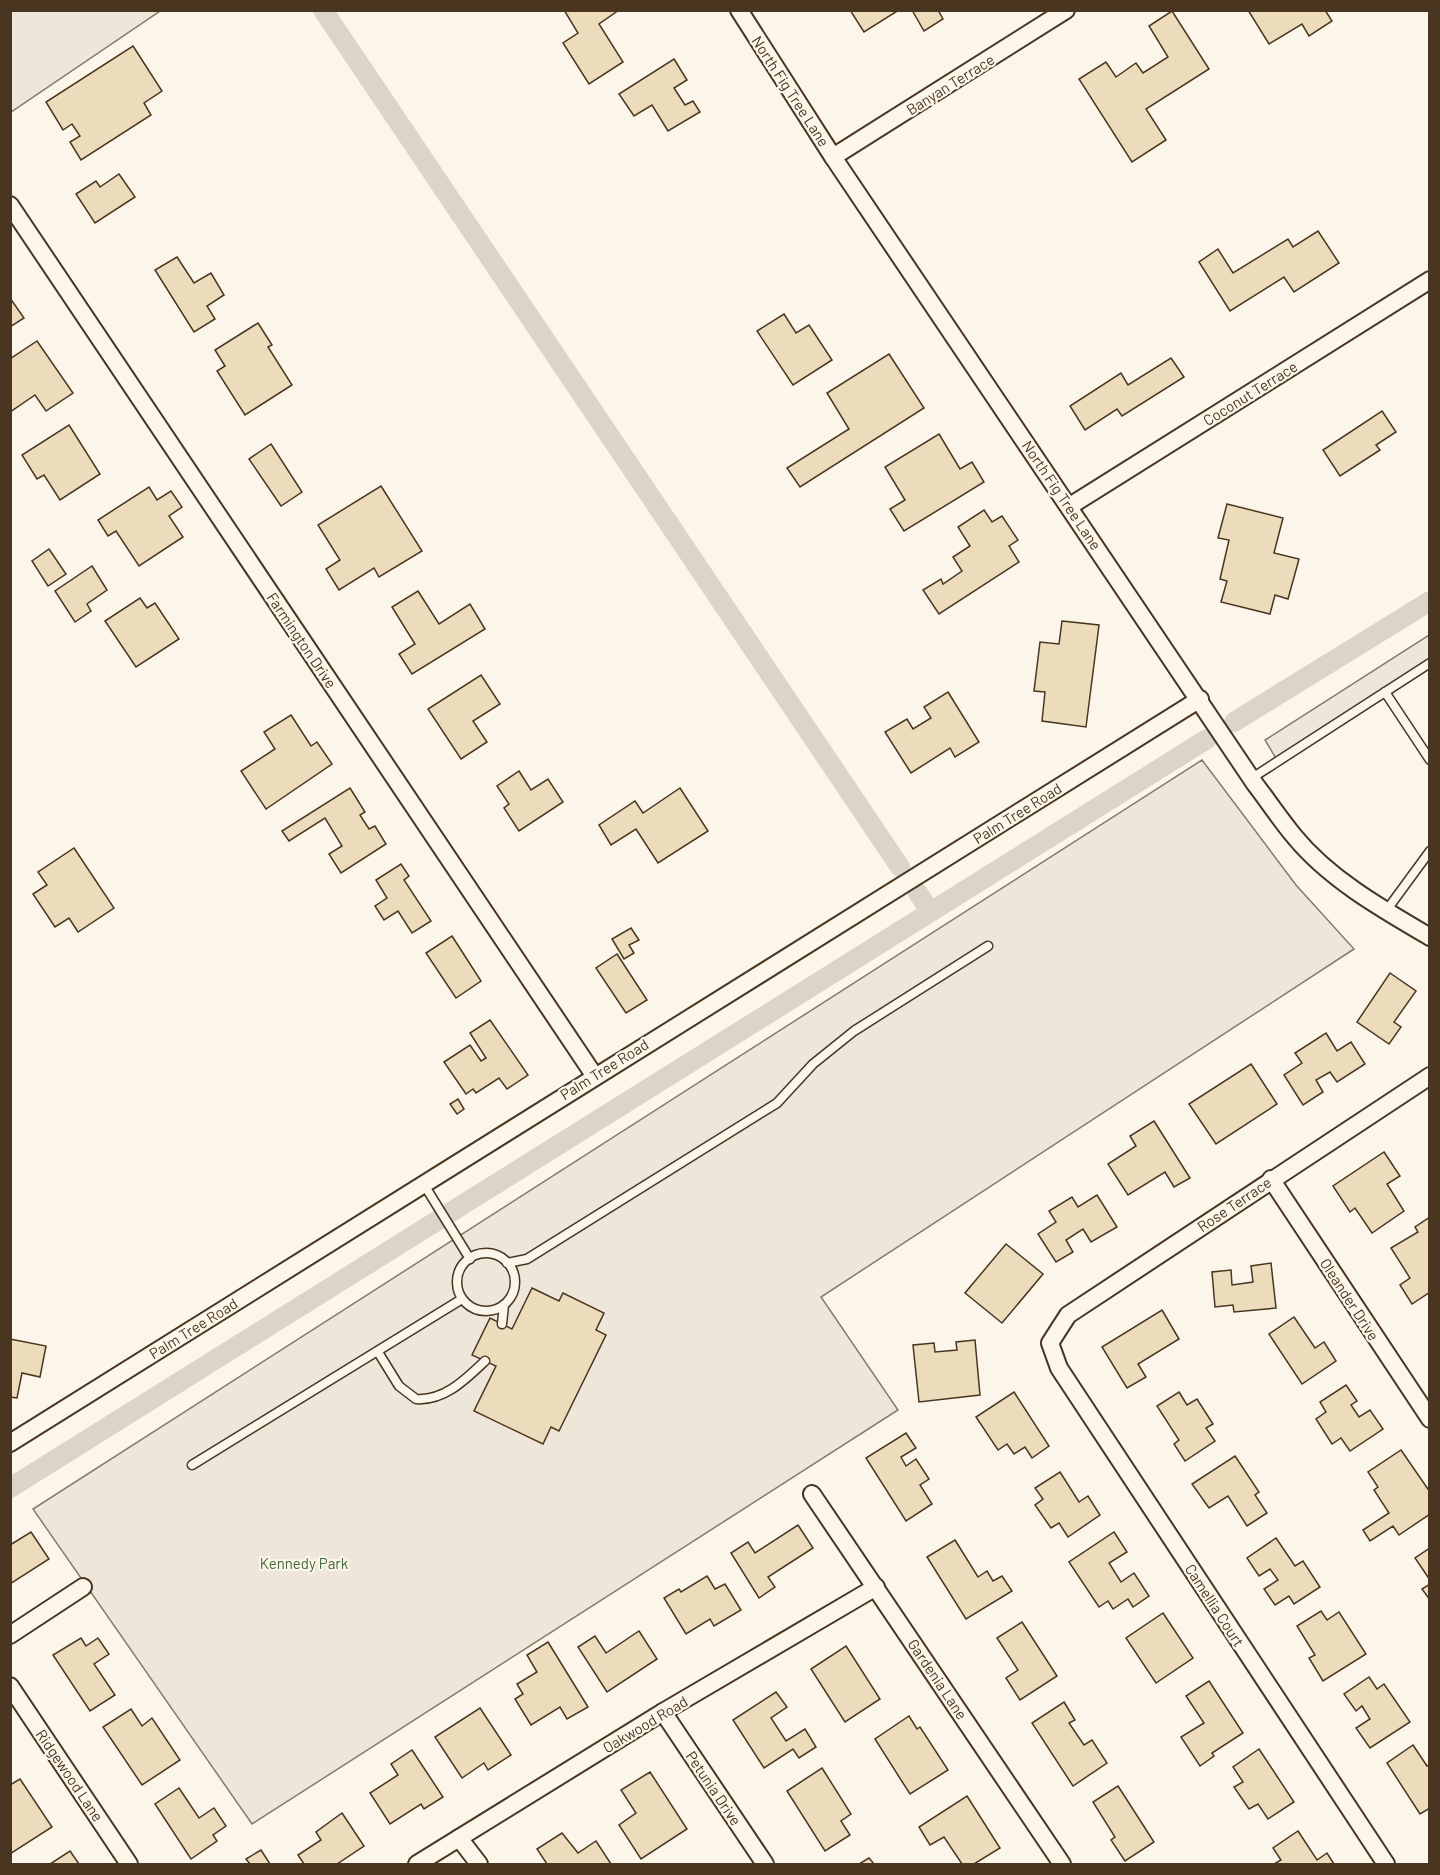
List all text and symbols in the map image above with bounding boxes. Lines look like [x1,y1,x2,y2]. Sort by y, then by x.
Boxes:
street label: North Fig Tree Lane [749,32,833,150]
street label: Banyan Terrace [903,50,997,118]
street label: Coconut Terrace [1200,357,1300,429]
street label: North Fig Tree Lane [1019,437,1105,553]
street label: Farmington Drive [263,589,341,691]
street label: Palm Tree Road [970,779,1064,847]
street label: Palm Tree Road [557,1035,651,1103]
street label: Rose Terrace [1194,1173,1274,1235]
street label: Oleander Drive [1317,1255,1383,1343]
street label: Palm Tree Road [146,1294,240,1362]
park label: Kennedy Park [260,1554,349,1572]
street label: Camellia Court [1182,1560,1248,1650]
street label: Gardenia Lane [905,1635,971,1723]
street label: Oakwood Road [599,1692,691,1756]
street label: Ridgewood Lane [33,1725,107,1825]
street label: Petunia Drive [682,1747,746,1829]

